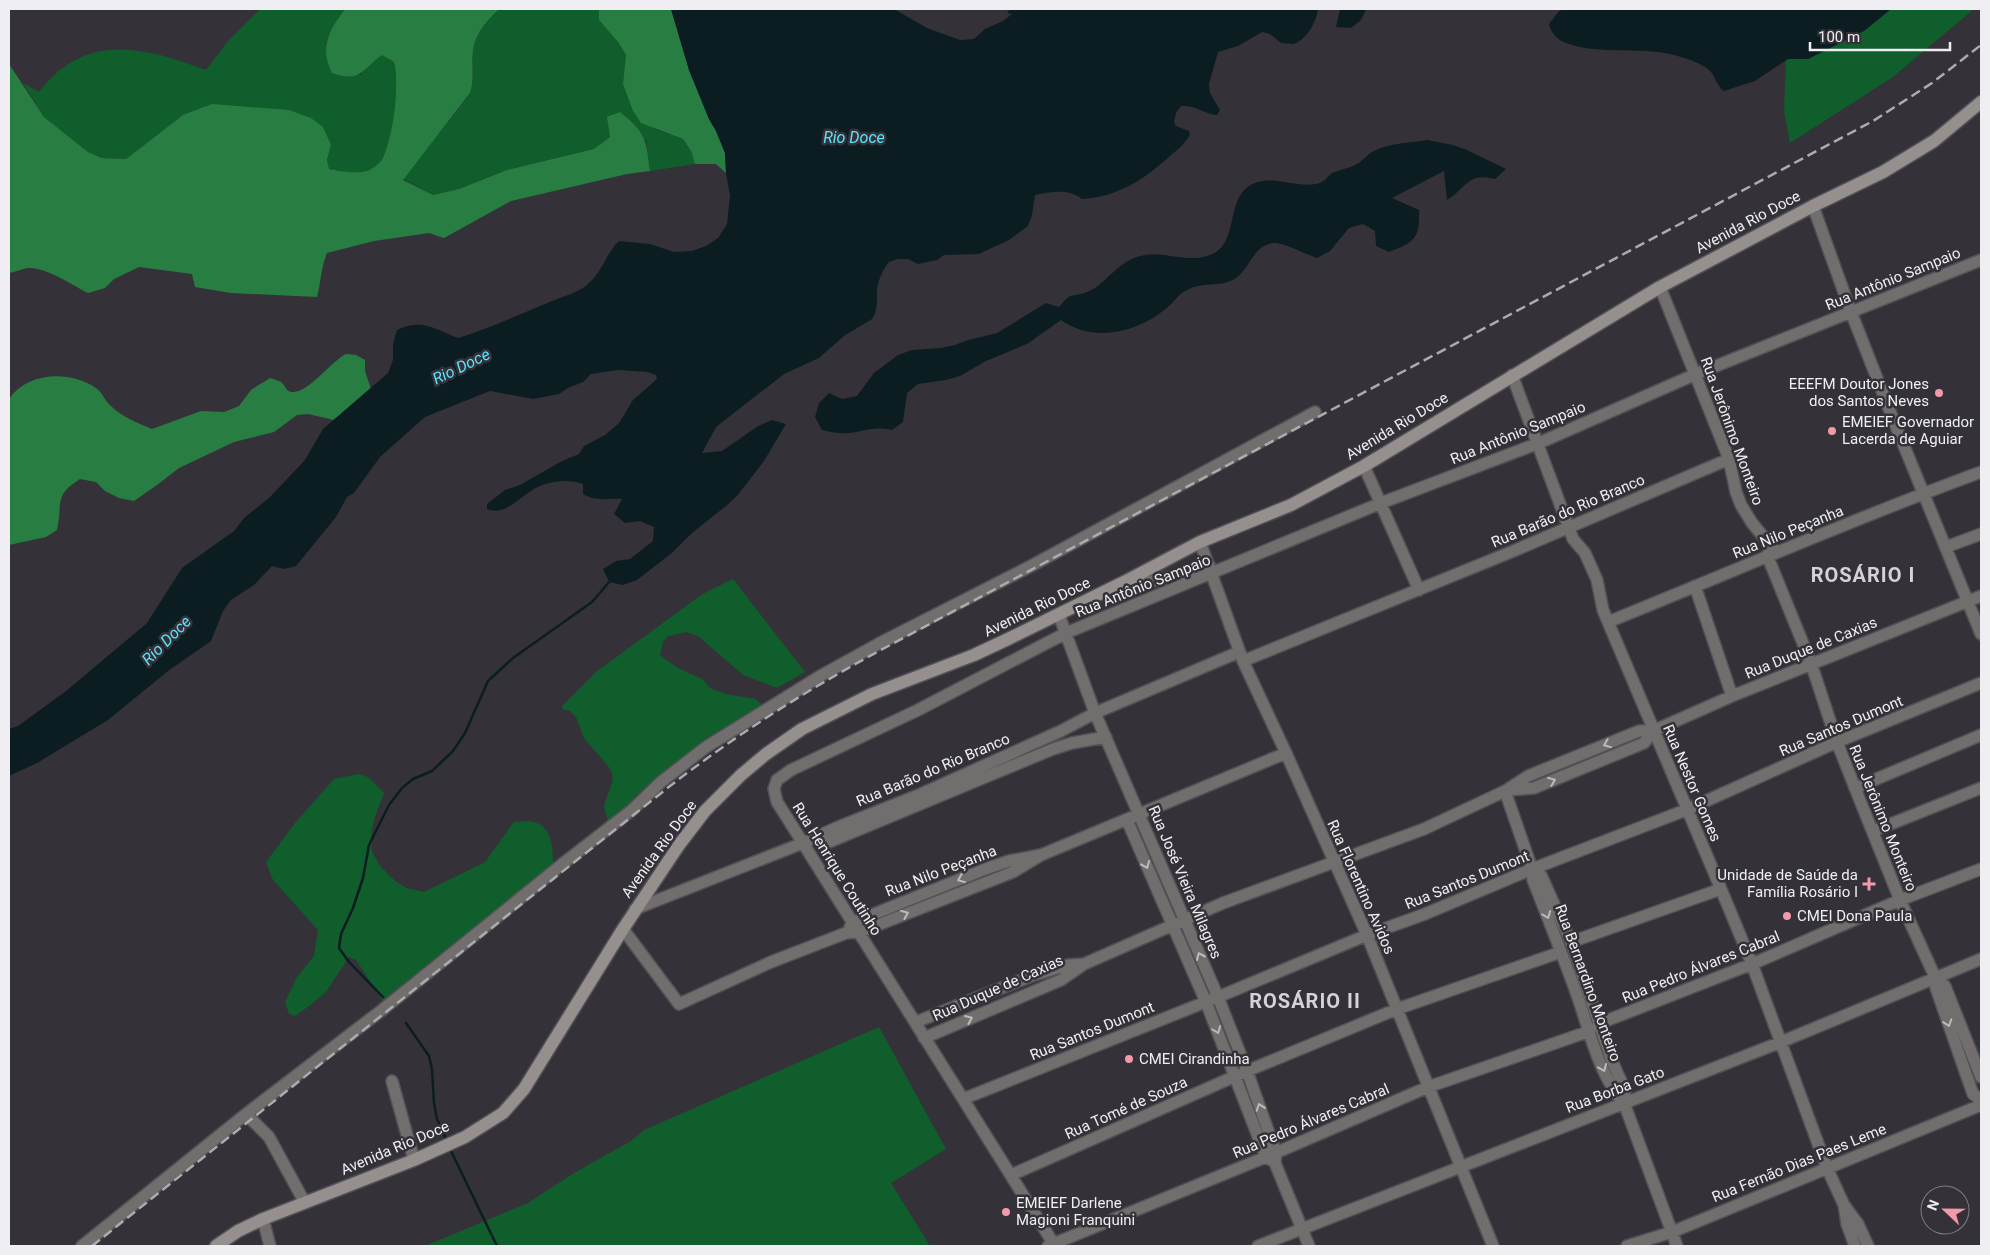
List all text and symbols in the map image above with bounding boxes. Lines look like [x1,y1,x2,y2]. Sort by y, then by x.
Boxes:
scale bar [1810,20,1950,52]
text: 100 m [1818,28,1860,46]
water label: Rio Doce [823,128,885,147]
street label: Avenida Rio Doce [1692,187,1804,257]
street label: Rua Antônio Sampaio [1823,244,1963,314]
water label: Rio Doce [429,344,493,388]
street label: Rua Jerônimo Monteiro [1697,354,1767,508]
place label: EEEFM Doutor Jones dos Santos Neves [1789,375,1929,410]
marker: EEEFM Doutor Jones dos Santos Neves [1933,387,1945,399]
street label: Avenida Rio Doce [1343,388,1451,464]
street label: Rua Antônio Sampaio [1448,398,1588,468]
place label: EMEIEF Governador Lacerda de Aguiar [1842,413,1974,448]
marker: EMEIEF Governador Lacerda de Aguiar [1826,425,1838,437]
street label: Rua Barão do Rio Branco [1489,470,1647,552]
street label: Rua Nilo Peçanha [1730,502,1846,562]
street label: Rua Antônio Sampaio [1073,551,1213,621]
district label: ROSÁRIO I [1811,563,1915,587]
street label: Avenida Rio Doce [981,573,1093,641]
water label: Rio Doce [138,612,195,669]
street label: Rua Duque de Caxias [1742,613,1880,683]
street label: Rua Santos Dumont [1776,692,1906,760]
street label: Rua Nestor Gomes [1659,722,1725,844]
street label: Rua Barão do Rio Branco [854,729,1012,811]
one-way arrow [1603,737,1612,748]
street label: Rua Jerônimo Monteiro [1845,742,1921,894]
one-way arrow [1547,776,1556,787]
street label: Avenida Rio Doce [618,797,700,901]
street label: Rua Henrique Coutinho [789,799,885,939]
street label: Rua José Vieira Milagres [1145,803,1225,961]
street label: Rua Florentino Avidos [1323,817,1399,957]
street label: Rua Nilo Peçanha [883,842,999,900]
street label: Rua Santos Dumont [1402,847,1532,913]
one-way arrow [1139,860,1150,869]
place label: Unidade de Saúde da Família Rosário I [1717,866,1858,901]
one-way arrow [958,873,966,883]
marker: Unidade de Saúde da Família Rosário I [1862,877,1876,891]
street label: Rua Bernardino Monteiro [1551,902,1625,1064]
place label: CMEI Dona Paula [1797,907,1912,925]
one-way arrow [900,910,909,921]
marker: CMEI Dona Paula [1781,910,1793,922]
one-way arrow [1541,911,1551,919]
street label: Rua Pedro Álvares Cabral [1620,927,1782,1007]
street label: Rua Duque de Caxias [930,951,1066,1025]
one-way arrow [1195,952,1206,961]
district label: ROSÁRIO II [1249,989,1361,1013]
street label: Rua Santos Dumont [1027,998,1157,1064]
one-way arrow [964,1015,973,1025]
one-way arrow [1943,1019,1953,1027]
one-way arrow [1211,1025,1221,1034]
place label: CMEI Cirandinha [1139,1050,1250,1068]
marker: CMEI Cirandinha [1123,1053,1135,1065]
street label: Rua Borba Gato [1563,1063,1667,1117]
one-way arrow [1597,1063,1607,1072]
street label: Rua Tomé de Souza [1062,1073,1190,1143]
street label: Rua Pedro Álvares Cabral [1230,1080,1392,1162]
one-way arrow [1256,1103,1266,1111]
street label: Avenida Rio Doce [338,1117,452,1179]
street label: Rua Fernão Dias Paes Leme [1709,1120,1889,1206]
north arrow [1920,1185,1970,1235]
place label: EMEIEF Darlene Magioni Franquini [1016,1194,1135,1229]
text: N [1924,1198,1942,1213]
marker: EMEIEF Darlene Magioni Franquini [1000,1206,1012,1218]

